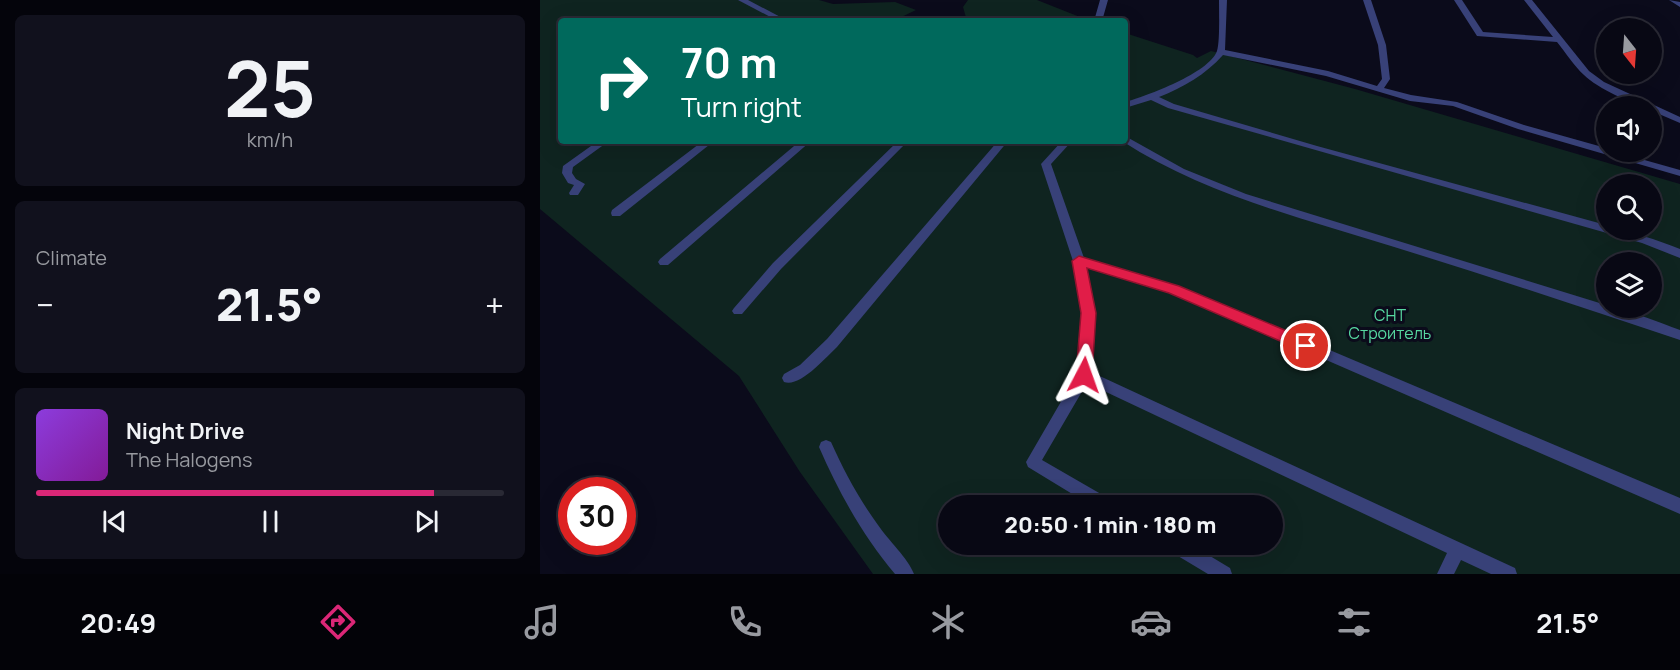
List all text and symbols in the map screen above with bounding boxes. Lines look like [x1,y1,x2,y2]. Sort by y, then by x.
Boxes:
north arrow [1596,18,1662,84]
map controls [1596,18,1662,318]
text: 70 m [681,33,777,91]
text: 25 [224,34,316,140]
icon: right [582,42,660,120]
text: Turn right [681,88,802,125]
button: sound [1596,96,1662,162]
text: km/h [247,126,293,153]
button: search [1596,174,1662,240]
text: Climate [36,244,107,271]
button: layers [1596,252,1662,318]
text: 21.5° [216,273,323,335]
text: − [36,282,54,327]
text: + [485,282,504,327]
park label: СНТ Строитель [1349,304,1431,344]
pin [1280,320,1331,371]
icon: arrive [1289,329,1322,362]
position arrow [1052,343,1116,407]
text: Night Drive [126,416,245,446]
text: The Halogens [126,446,252,473]
speed limit sign: 30 [558,477,636,555]
icon: previous [98,505,131,538]
icon: pause [254,505,287,538]
icon: next [410,505,443,538]
text: 20:50 · 1 min · 180 m [1005,510,1216,540]
icon: directions [317,601,359,643]
icon: music [521,601,563,643]
icon: phone [724,601,766,643]
icon: climate [927,601,969,643]
icon: car [1130,601,1172,643]
icon: filters [1333,601,1375,643]
text: 20:49 [81,604,156,641]
text: 21.5° [1536,604,1599,641]

